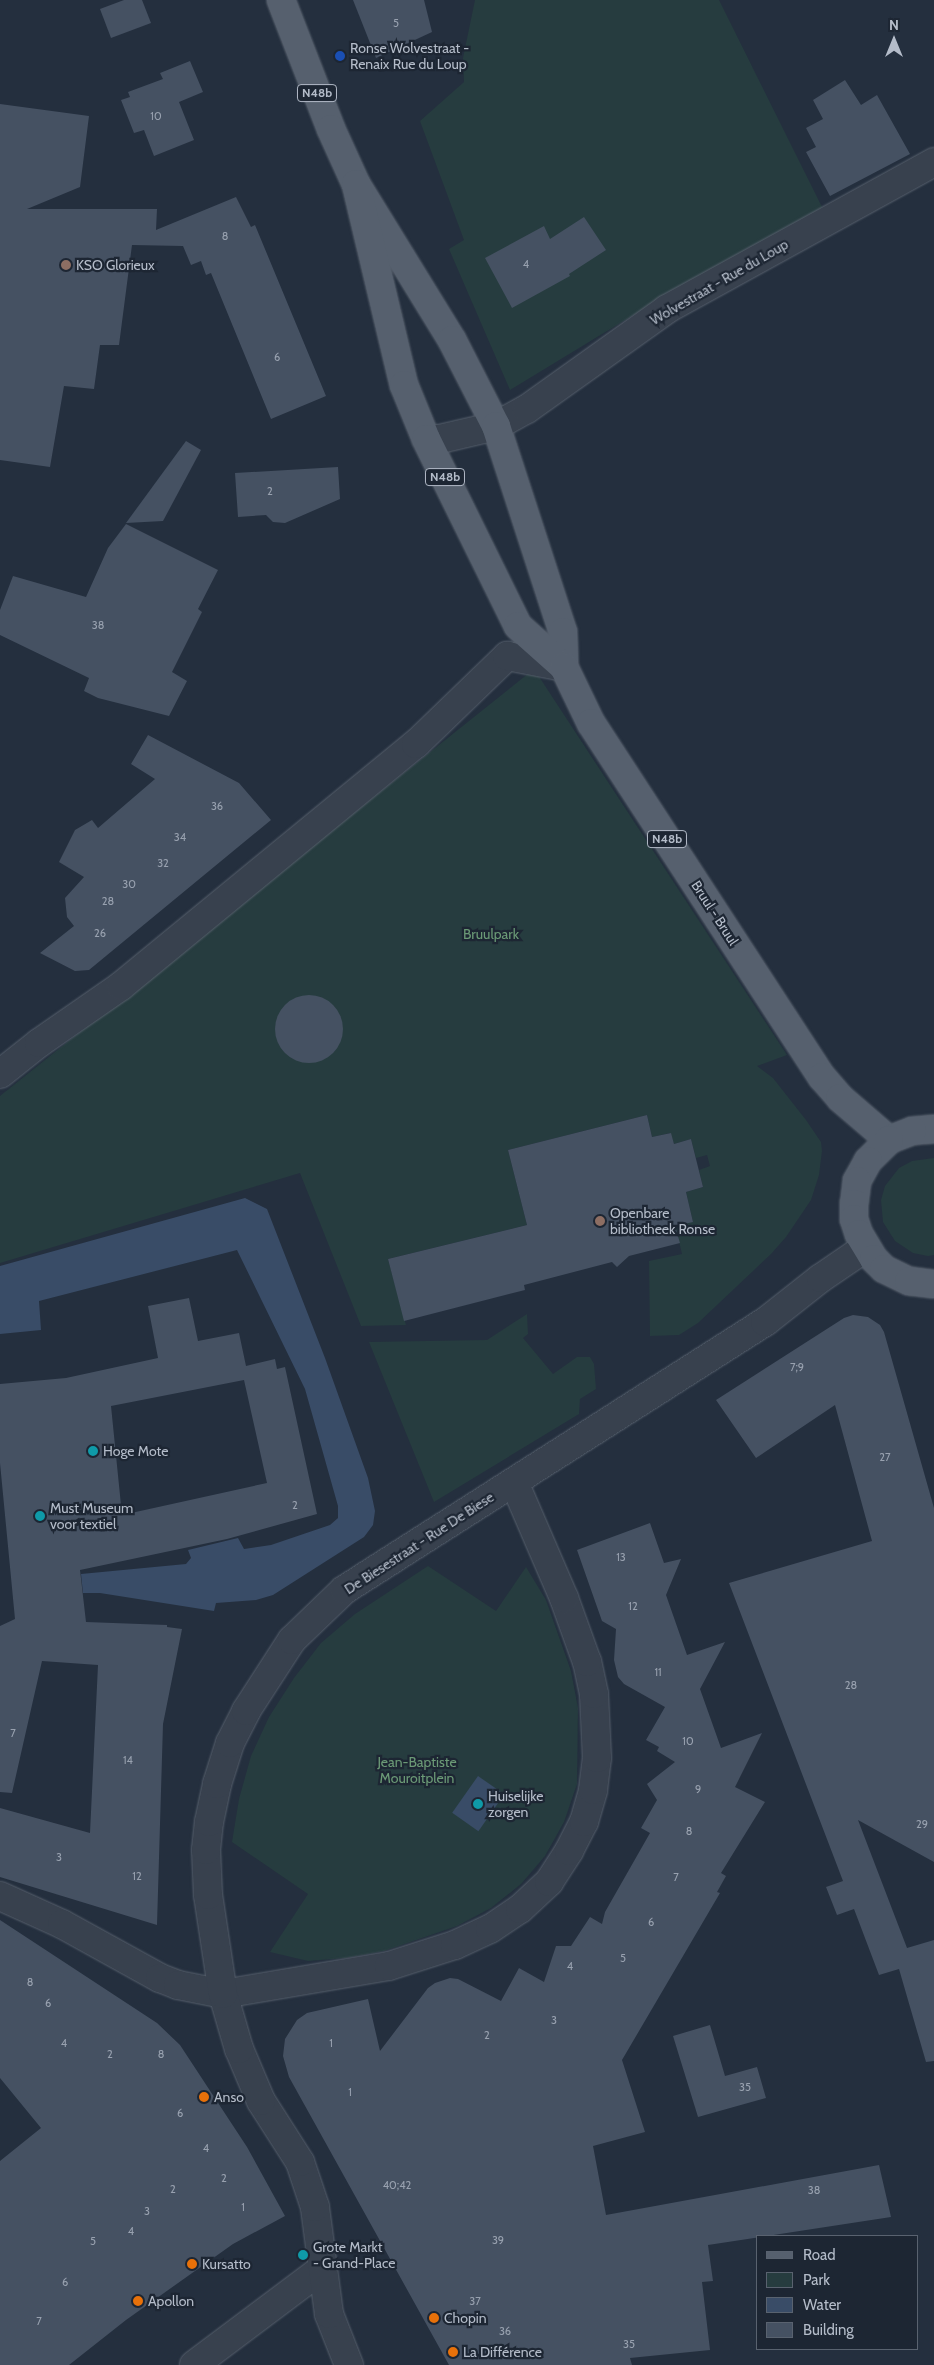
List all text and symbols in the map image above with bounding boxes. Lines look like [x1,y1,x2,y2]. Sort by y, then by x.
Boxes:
north arrow [869,15,919,65]
house number: 5 [393,16,399,30]
text: N [889,16,899,34]
place label: Ronse Wolvestraat - Renaix Rue du Loup [350,40,469,72]
marker: Ronse Wolvestraat - Renaix Rue du Loup [334,50,346,62]
road number: N48b [296,84,338,102]
house number: 10 [150,109,162,123]
house number: 8 [222,229,228,243]
street label: Wolvestraat - Rue du Loup [647,236,791,328]
place label: KSO Glorieux [76,257,155,273]
house number: 4 [523,257,529,271]
marker: KSO Glorieux [60,259,72,271]
house number: 6 [274,350,280,364]
road number: N48b [424,468,466,487]
house number: 2 [267,484,273,498]
house number: 38 [92,618,104,632]
house number: 36 [211,799,223,813]
house number: 34 [174,830,186,844]
road number: N48b [646,830,688,849]
house number: 32 [157,856,169,870]
house number: 30 [122,877,136,891]
street label: Bruul - Bruul [688,878,742,948]
house number: 28 [102,894,114,908]
house number: 26 [94,926,106,940]
park label: Bruulpark [463,926,519,942]
place label: Openbare bibliotheek Ronse [610,1205,715,1238]
marker: Openbare bibliotheek Ronse [594,1215,606,1227]
house number: 7;9 [790,1360,804,1374]
place label: Hoge Mote [103,1443,168,1459]
marker: Hoge Mote [87,1445,99,1457]
house number: 27 [879,1450,891,1464]
street label: De Biesestraat - Rue De Biese [341,1488,497,1598]
house number: 2 [292,1498,298,1512]
place label: Must Museum voor textiel [50,1500,133,1532]
marker: Must Museum voor textiel [34,1510,46,1522]
house number: 13 [616,1550,626,1564]
house number: 12 [628,1599,638,1613]
house number: 11 [654,1665,662,1679]
house number: 28 [845,1678,857,1692]
house number: 7 [10,1726,16,1740]
house number: 10 [682,1734,694,1748]
house number: 14 [123,1753,133,1767]
park label: Jean-Baptiste Mouroitplein [377,1754,457,1786]
house number: 9 [695,1782,701,1796]
place label: Huiselijke zorgen [488,1788,543,1820]
marker: Huiselijke zorgen [472,1798,484,1810]
house number: 29 [916,1817,928,1831]
house number: 8 [686,1824,692,1838]
house number: 3 [56,1850,62,1864]
house number: 12 [132,1869,142,1883]
house number: 7 [673,1870,679,1884]
house number: 6 [648,1915,654,1929]
house number: 5 [620,1951,626,1965]
house number: 4 [567,1959,573,1973]
house number: 8 [27,1975,33,1989]
house number: 6 [45,1996,51,2010]
house number: 3 [551,2013,557,2027]
house number: 2 [484,2028,490,2042]
house number: 4 [61,2036,67,2050]
house number: 1 [329,2036,333,2050]
house number: 2 [107,2047,113,2061]
house number: 8 [158,2047,164,2061]
house number: 35 [739,2080,751,2094]
house number: 1 [348,2085,352,2099]
place label: Anso [214,2089,244,2105]
marker: Anso [198,2091,210,2103]
house number: 6 [177,2106,183,2120]
house number: 4 [203,2141,209,2155]
house number: 2 [221,2171,227,2185]
house number: 40;42 [383,2178,411,2192]
house number: 2 [170,2182,176,2196]
house number: 38 [808,2183,820,2197]
house number: 1 [241,2200,245,2214]
house number: 3 [144,2204,150,2218]
house number: 4 [128,2224,134,2238]
house number: 39 [492,2233,504,2247]
house number: 5 [90,2234,96,2248]
legend [756,2235,919,2350]
place label: Grote Markt - Grand-Place [313,2239,395,2272]
text: Road [803,2246,836,2264]
marker: Grote Markt - Grand-Place [297,2249,309,2261]
place label: Kursatto [202,2256,251,2272]
marker: Kursatto [186,2258,198,2270]
text: Park [803,2271,830,2289]
house number: 6 [62,2275,68,2289]
place label: Apollon [148,2293,194,2309]
house number: 37 [469,2294,481,2308]
marker: Apollon [132,2295,144,2307]
text: Water [803,2296,841,2314]
place label: Chopin [444,2310,487,2326]
marker: Chopin [428,2312,440,2324]
house number: 7 [36,2314,42,2328]
text: Building [803,2321,854,2339]
house number: 36 [499,2324,511,2338]
house number: 35 [623,2337,635,2351]
place label: La Différence [463,2344,542,2360]
marker: La Différence [447,2346,459,2358]

